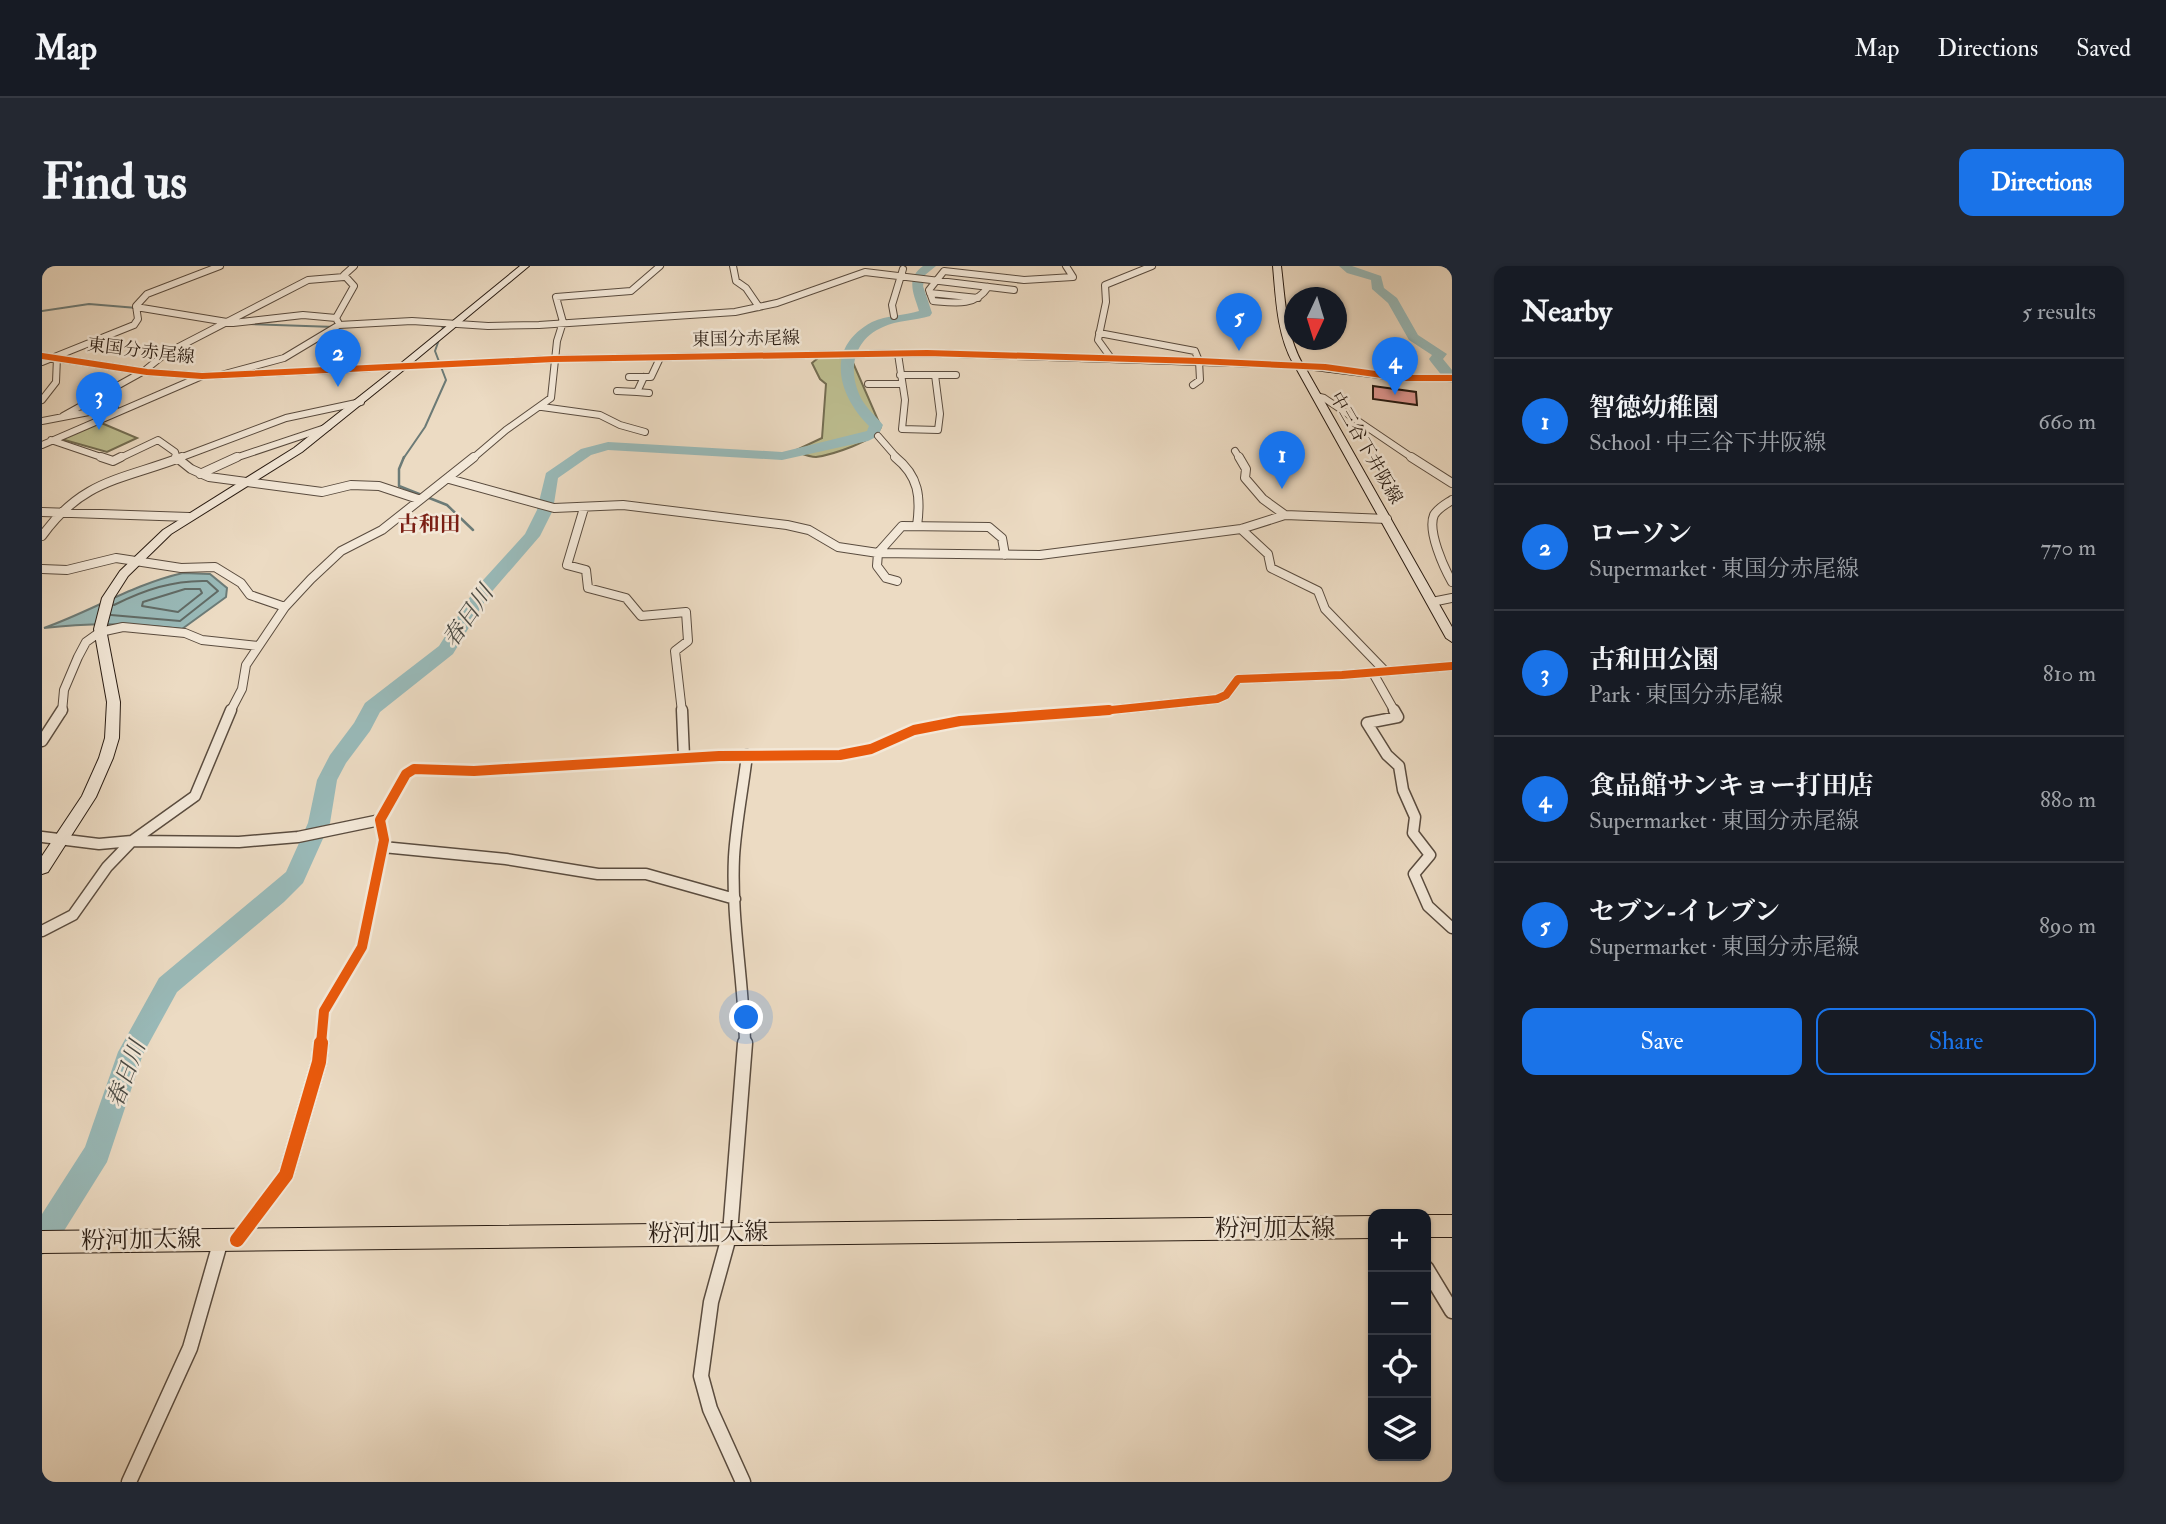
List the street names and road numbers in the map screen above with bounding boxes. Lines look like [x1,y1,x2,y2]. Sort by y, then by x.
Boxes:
street label: 東国分赤尾線 [692,327,800,351]
street label: 東国分赤尾線 [86,333,196,369]
street label: 中三谷下井阪線 [1325,388,1407,508]
street label: 粉河加太線 [1215,1213,1335,1244]
street label: 粉河加太線 [648,1216,768,1250]
street label: 粉河加太線 [81,1223,201,1257]

